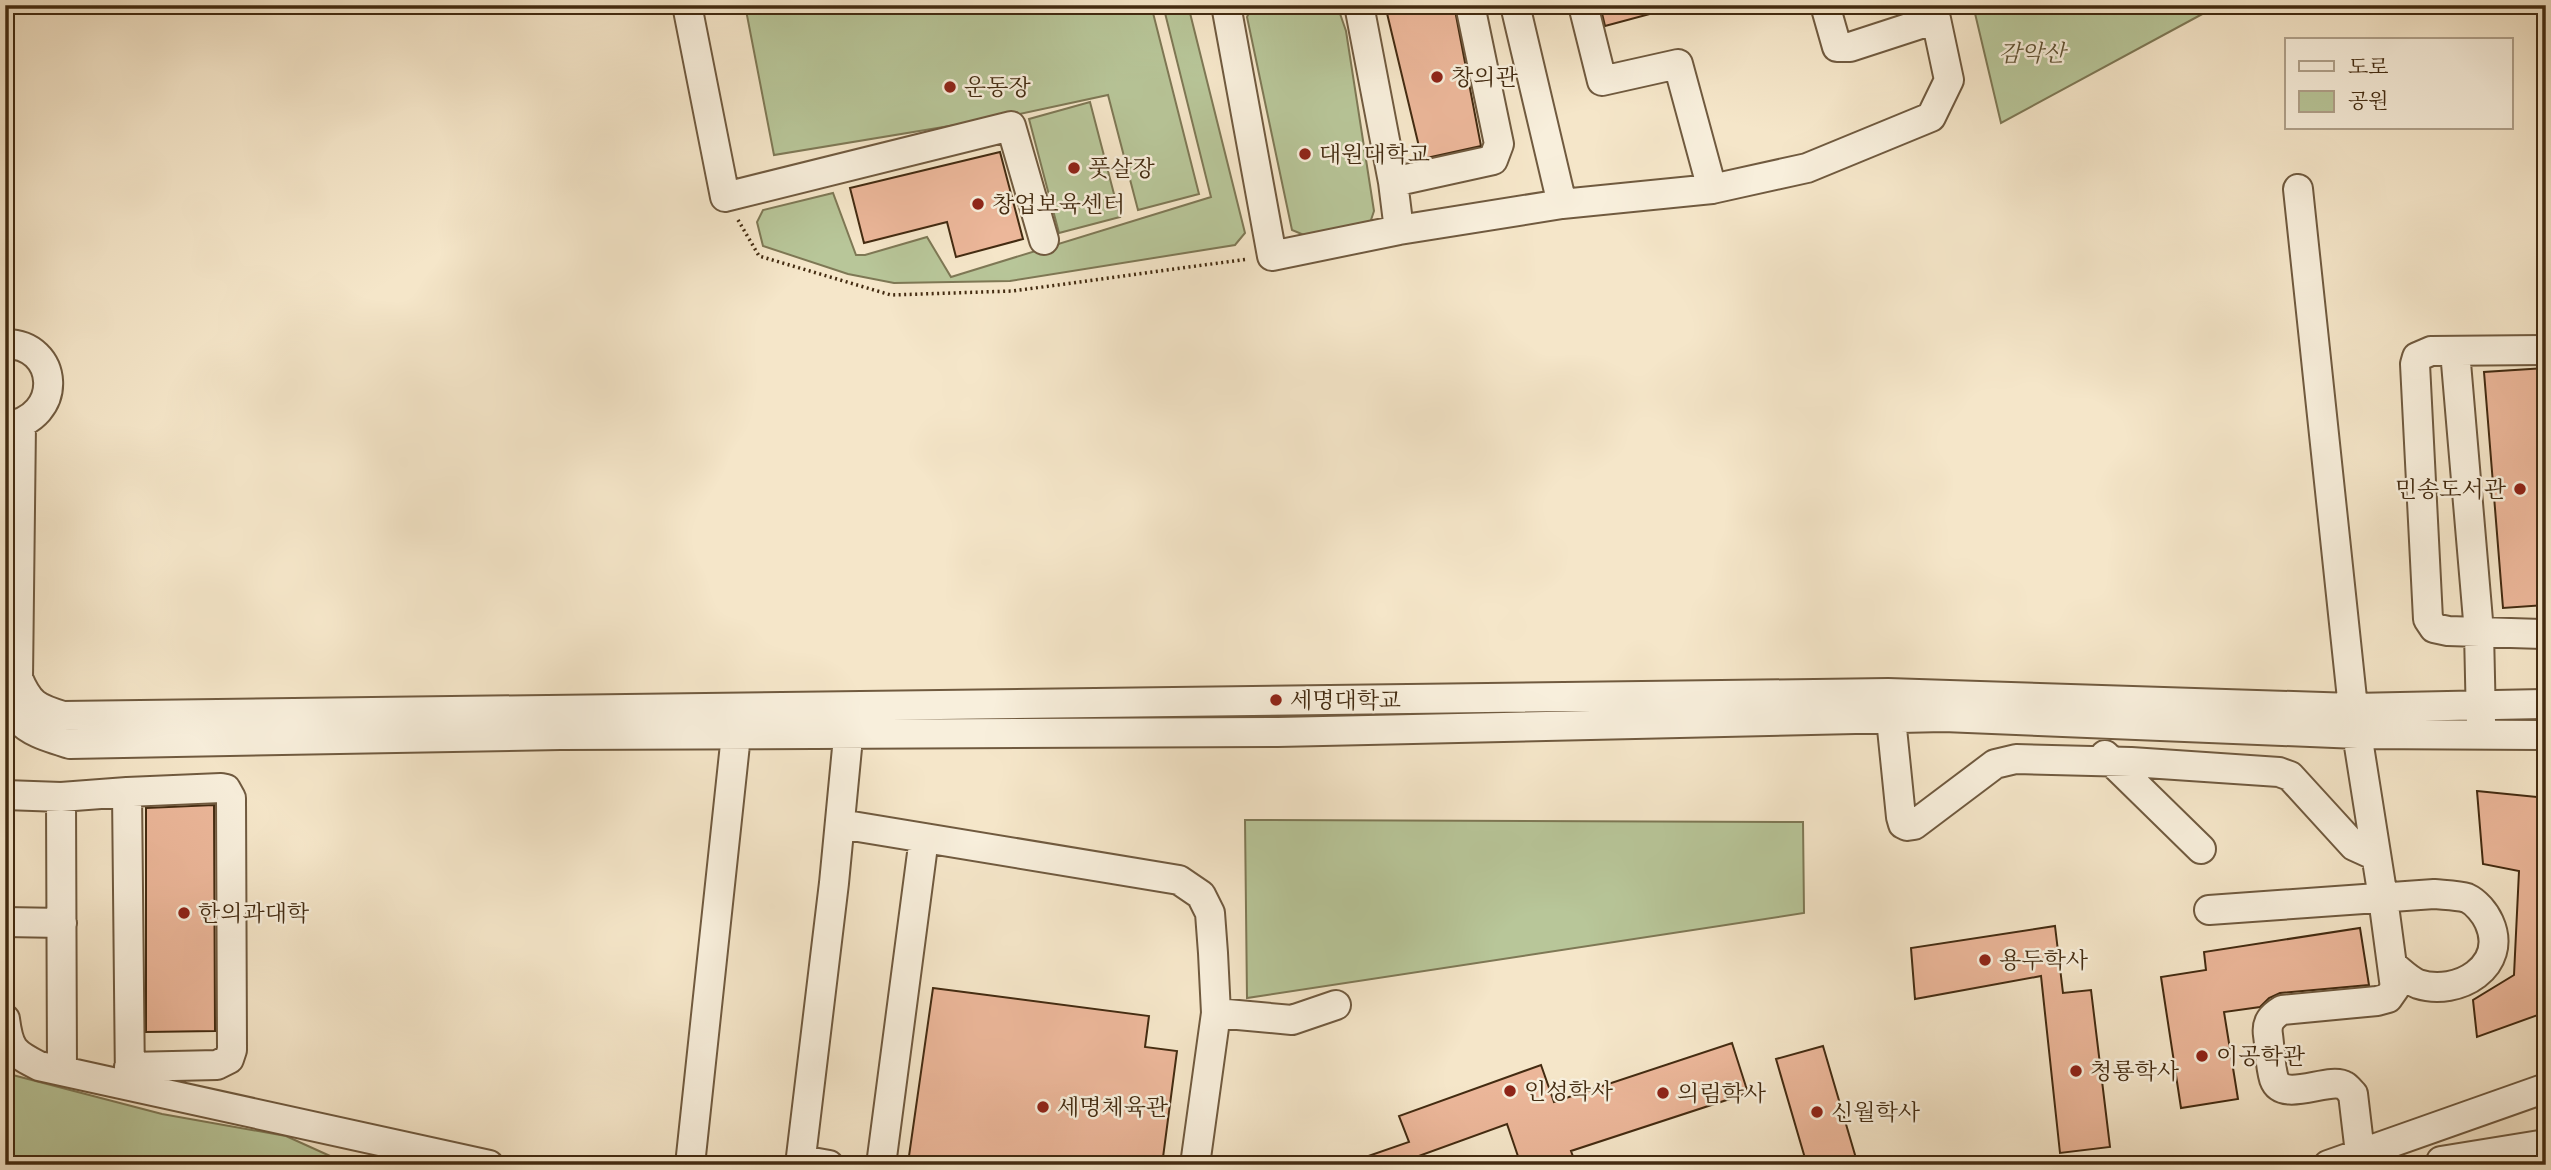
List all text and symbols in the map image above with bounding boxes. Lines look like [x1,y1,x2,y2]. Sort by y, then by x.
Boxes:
park label: 감악산 [1999,38,2068,68]
legend [2285,38,2512,130]
text: 도로 [2348,53,2389,80]
place label: 창의관 [1451,62,1518,92]
marker: 창의관 [1429,69,1445,85]
place label: 운동장 [964,72,1031,102]
marker: 운동장 [942,79,958,95]
text: 공원 [2348,87,2389,114]
place label: 대원대학교 [1319,139,1430,169]
marker: 대원대학교 [1297,146,1313,162]
place label: 풋살장 [1088,153,1155,183]
marker: 풋살장 [1066,160,1082,176]
place label: 창업보육센터 [992,189,1125,219]
marker: 창업보육센터 [970,196,986,212]
place label: 민송도서관 [2395,474,2507,504]
marker: 민송도서관 [2512,481,2528,497]
place label: 세명대학교 [1290,685,1401,715]
marker: 세명대학교 [1268,692,1284,708]
place label: 한의과대학 [198,898,310,928]
marker: 한의과대학 [176,905,192,921]
place label: 용두학사 [1999,945,2089,975]
marker: 용두학사 [1977,952,1993,968]
place label: 이공학관 [2216,1041,2306,1071]
marker: 이공학관 [2194,1048,2210,1064]
place label: 청룡학사 [2090,1056,2180,1086]
marker: 청룡학사 [2068,1063,2084,1079]
place label: 인성학사 [1524,1076,1614,1106]
place label: 의림학사 [1677,1078,1767,1108]
marker: 인성학사 [1502,1083,1518,1099]
marker: 의림학사 [1655,1085,1671,1101]
place label: 세명체육관 [1057,1092,1169,1122]
place label: 신월학사 [1831,1097,1921,1127]
marker: 세명체육관 [1035,1099,1051,1115]
marker: 신월학사 [1809,1104,1825,1120]

